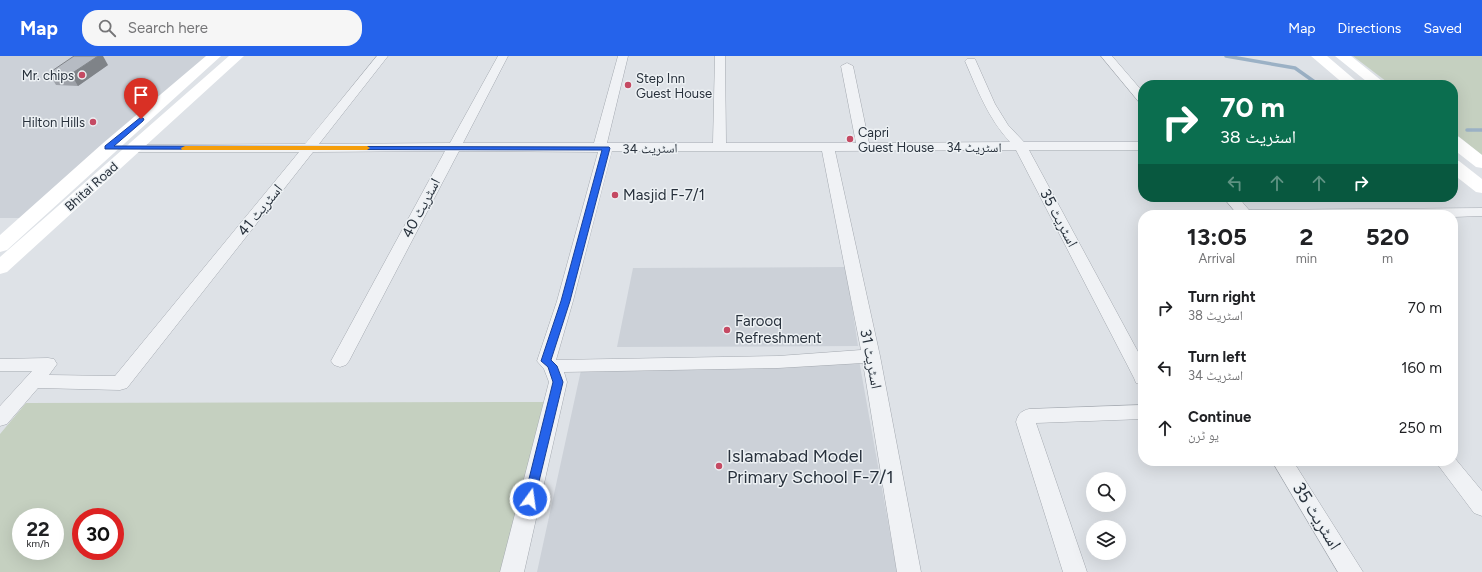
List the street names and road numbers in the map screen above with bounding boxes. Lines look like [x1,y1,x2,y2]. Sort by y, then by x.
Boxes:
street label: اسٹریٹ 34 [946,140,1002,156]
street label: اسٹریٹ 34 [622,141,678,157]
street label: Bhitai Road [62,159,121,214]
street label: اسٹریٹ 40 [398,175,444,241]
street label: اسٹریٹ 41 [234,180,286,240]
street label: اسٹریٹ 35 [1036,186,1082,250]
street label: اسٹریٹ 31 [856,328,886,390]
street label: اسٹریٹ 35 [1288,478,1346,554]

